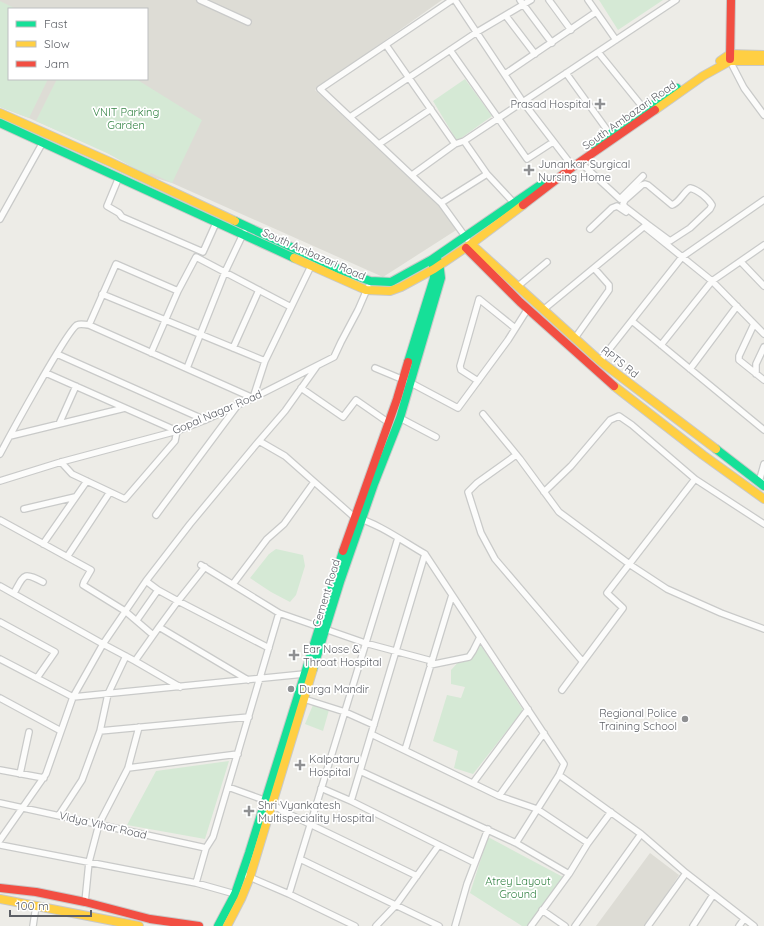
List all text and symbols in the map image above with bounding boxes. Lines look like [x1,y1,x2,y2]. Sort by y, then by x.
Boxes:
legend [8,8,148,80]
text: Fast [44,16,68,31]
text: Slow [44,36,70,51]
text: Jam [44,56,69,71]
street label: South Ambazari Road [579,77,679,153]
place label: Prasad Hospital [510,97,591,111]
marker: Prasad Hospital [594,98,606,110]
park label: VNIT Parking Garden [93,105,159,132]
place label: Junankar Surgical Nursing Home [538,157,630,184]
marker: Junankar Surgical Nursing Home [523,164,535,176]
street label: South Ambazari Road [260,225,368,283]
street label: RPTS Rd [598,343,642,381]
street label: Gopal Nagar Road [170,387,264,437]
street label: Cement Road [309,557,343,629]
place label: Ear Nose & Throat Hospital [303,642,382,669]
marker: Ear Nose & Throat Hospital [288,649,300,661]
place label: Durga Mandir [299,682,370,696]
marker: Durga Mandir [286,684,296,694]
place label: Regional Police Training School [599,706,677,733]
marker: Regional Police Training School [680,714,690,724]
place label: Kalpataru Hospital [309,752,360,779]
marker: Kalpataru Hospital [294,759,306,771]
place label: Shri Vyankatesh Multispeciality Hospital [258,798,374,825]
marker: Shri Vyankatesh Multispeciality Hospital [243,805,255,817]
street label: Vidya Vihar Road [58,808,148,842]
park label: Atrey Layout Ground [485,874,551,901]
scale bar [10,892,91,918]
text: 100 m [16,898,49,913]

